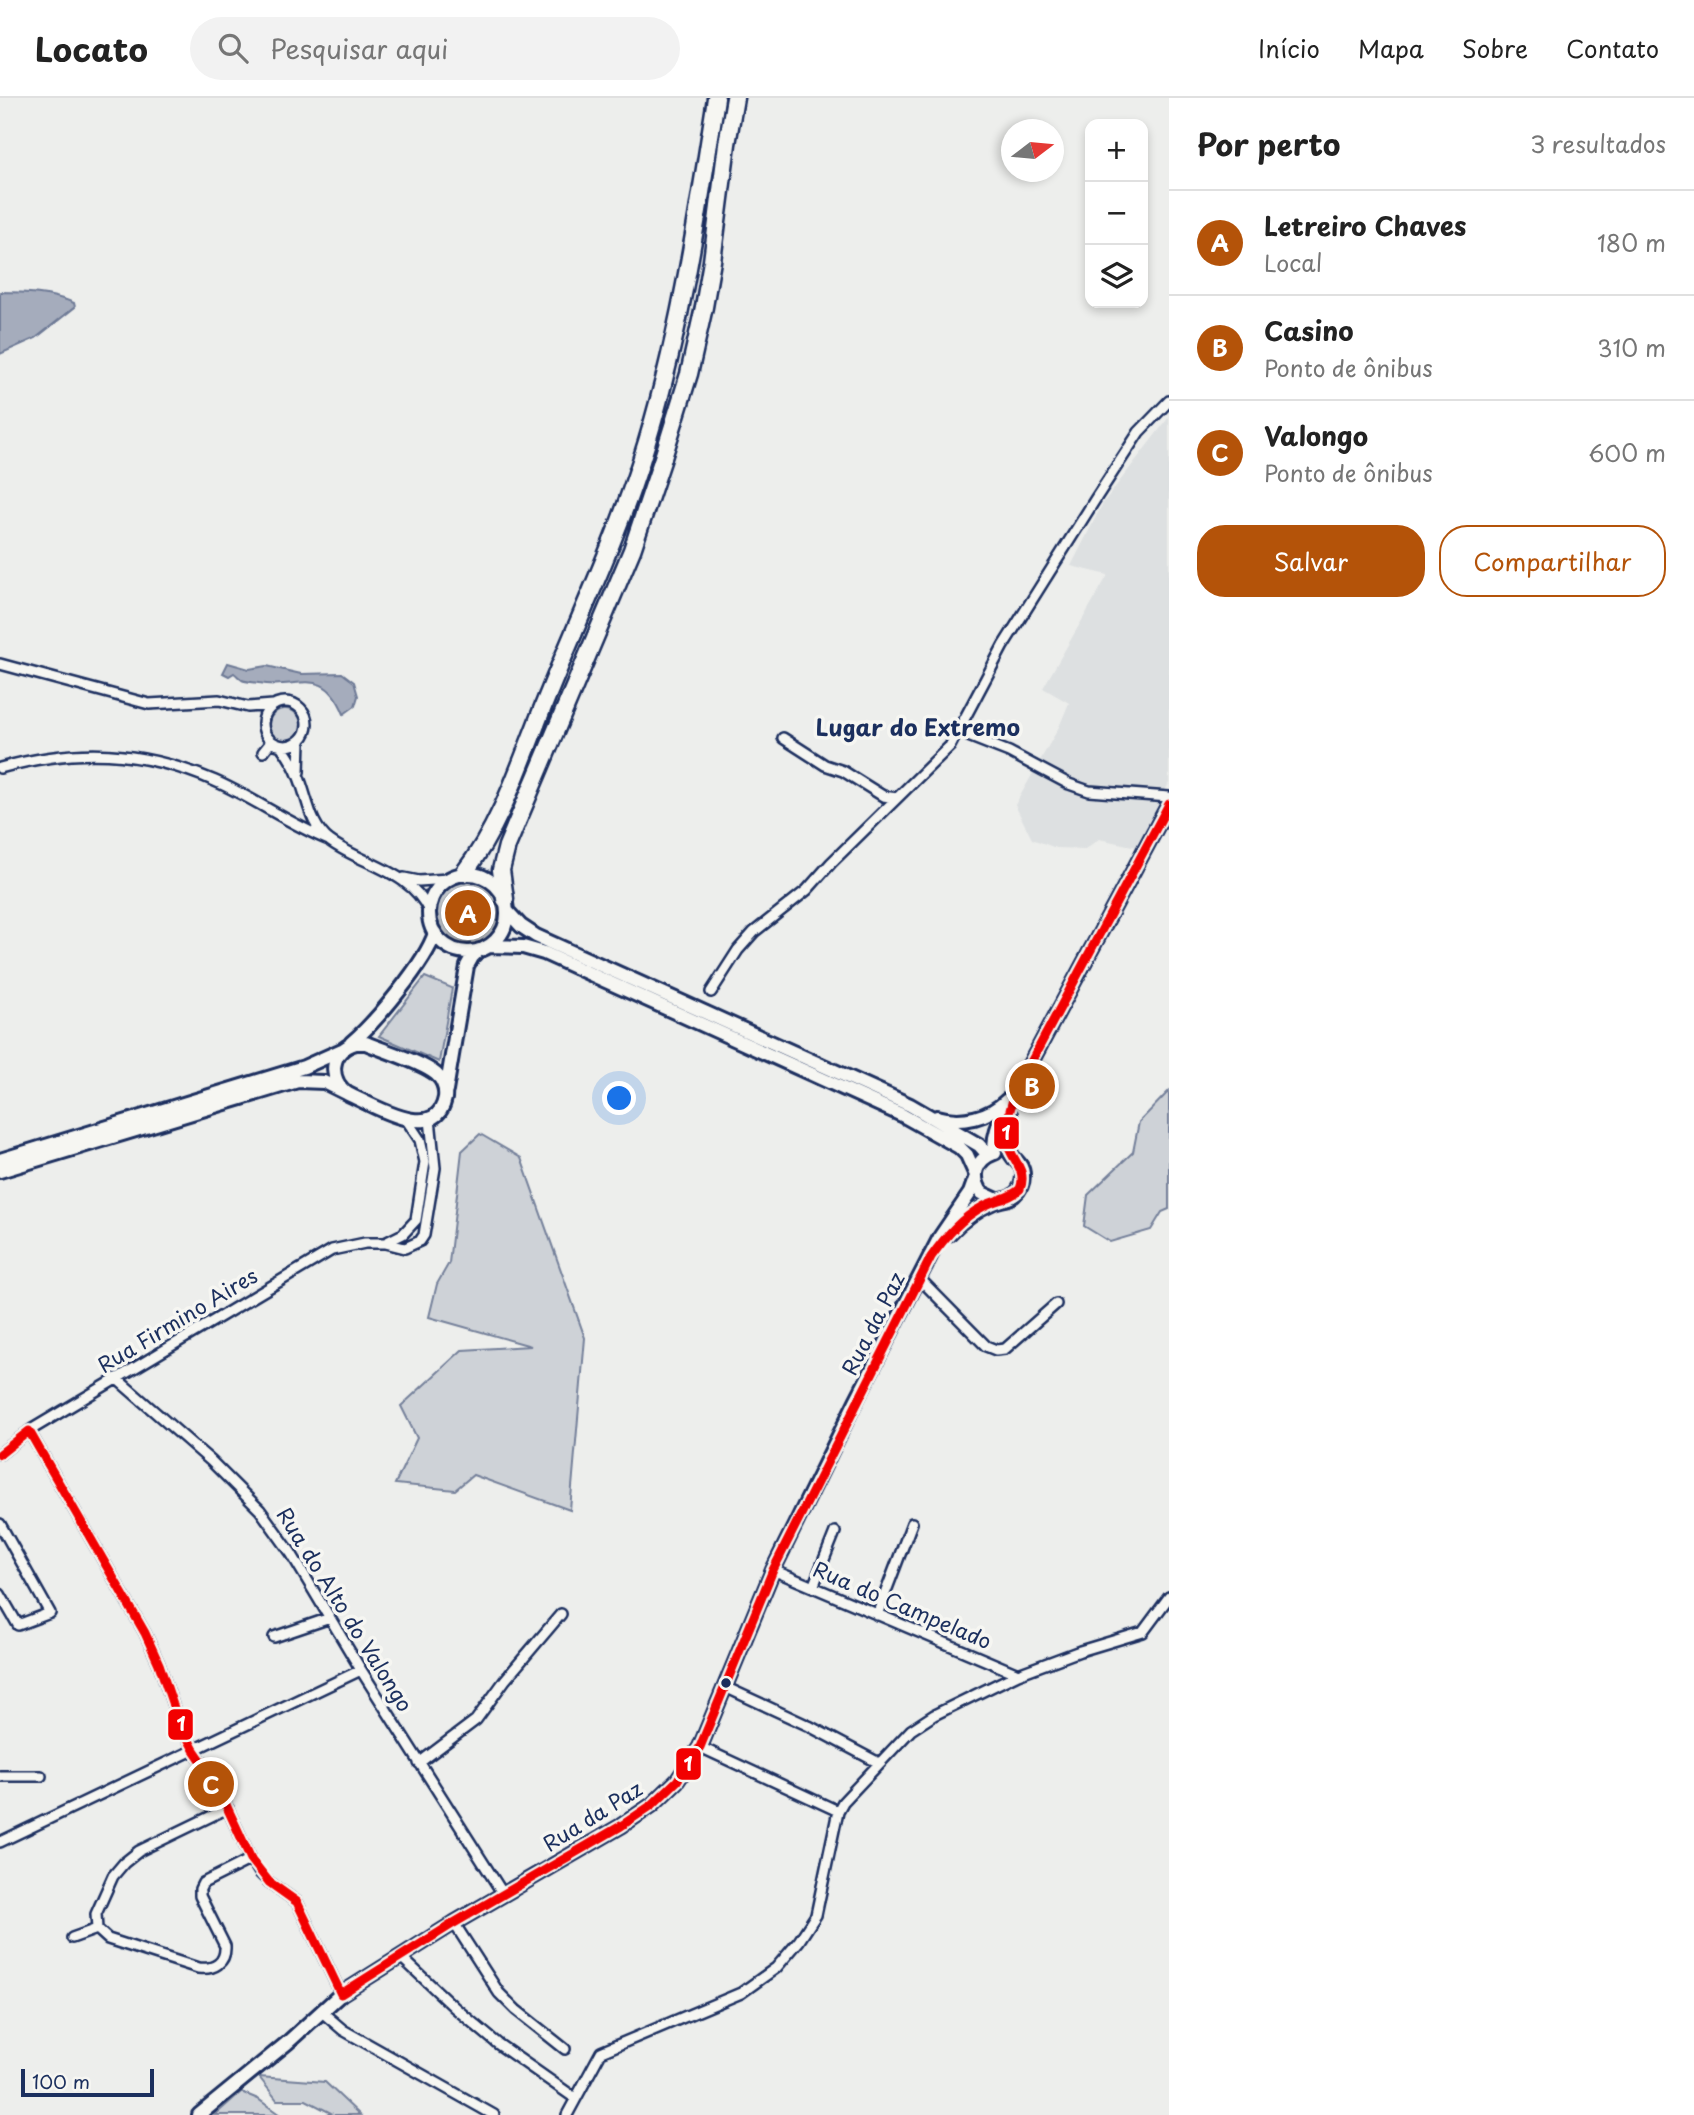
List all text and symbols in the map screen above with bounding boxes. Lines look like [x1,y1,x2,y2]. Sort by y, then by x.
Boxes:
search box [190,17,680,80]
text: Locato [35,23,148,73]
icon: search [214,29,252,67]
text: Pesquisar aqui [270,29,448,68]
text: Início [1258,30,1320,66]
text: Mapa [1358,30,1424,66]
text: Sobre [1462,30,1528,66]
text: Contato [1566,30,1659,66]
north arrow [1001,119,1064,182]
map controls [1085,119,1148,308]
button: + [1085,119,1148,182]
text: Por perto [1197,121,1340,166]
text: 3 resultados [1530,126,1666,161]
button: − [1085,182,1148,245]
text: Letreiro Chaves [1264,206,1467,245]
text: A [1211,225,1229,260]
text: 180 m [1597,225,1666,260]
button: layers [1085,245,1148,308]
text: Local [1264,245,1322,280]
text: Casino [1264,311,1354,350]
text: B [1212,330,1228,365]
text: 310 m [1597,330,1666,365]
text: Ponto de ônibus [1264,350,1433,385]
text: Valongo [1264,416,1368,455]
text: C [1211,435,1229,470]
text: 600 m [1588,435,1666,470]
text: Ponto de ônibus [1264,455,1433,490]
button: Salvar [1197,525,1425,597]
button: Compartilhar [1439,525,1666,597]
district label: Lugar do Extremo [816,709,1020,744]
pin: A [445,887,491,939]
pin: B [1009,1060,1055,1112]
your location [602,1081,636,1115]
line badge: 1 [993,1116,1020,1150]
text: 1 [1001,1118,1011,1146]
street label: Rua Firmino Aires [91,1259,263,1380]
street label: Rua da Paz [833,1266,912,1380]
street label: Rua do Alto do Valongo [270,1501,422,1717]
street label: Rua do Campelado [809,1552,997,1656]
unlabelled marker [719,1676,733,1690]
line badge: 1 [167,1708,194,1741]
text: 1 [176,1709,186,1737]
line badge: 1 [675,1747,702,1781]
text: 1 [683,1749,693,1777]
pin: C [188,1758,234,1810]
street label: Rua da Paz [536,1772,648,1858]
scale bar [21,2066,154,2098]
text: 100 m [32,2067,90,2095]

